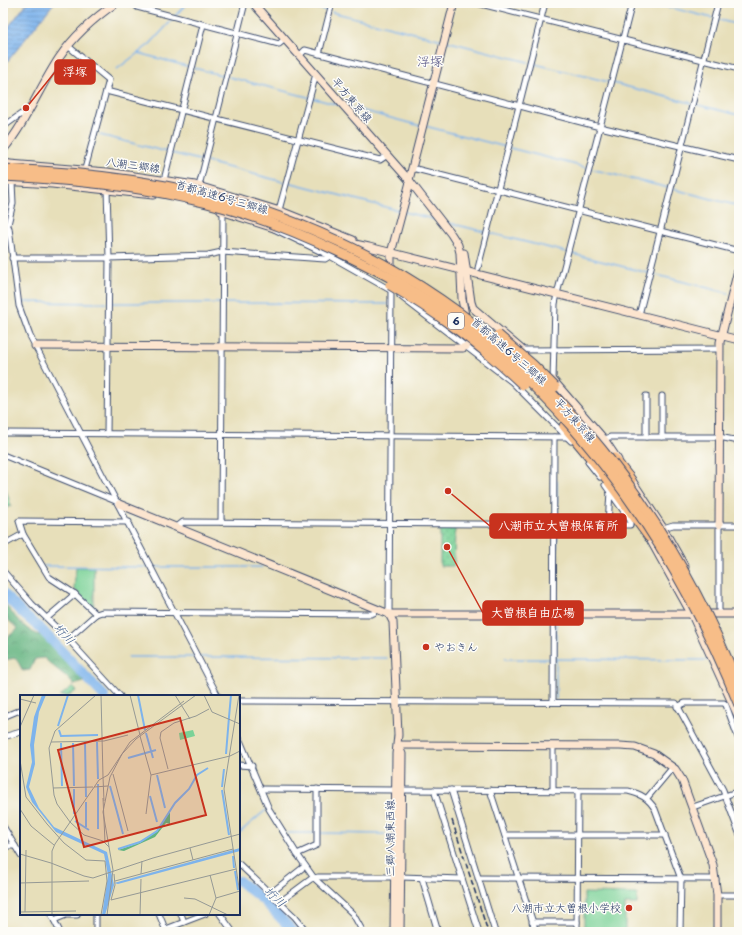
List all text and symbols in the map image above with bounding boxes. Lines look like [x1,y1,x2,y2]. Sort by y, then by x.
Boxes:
district label: 浮塚 [417,51,443,70]
callout: 浮塚 [55,60,95,84]
text: 浮塚 [63,62,87,80]
street label: 平方東京線 [328,73,377,126]
street label: 八潮三郷線 [105,152,161,177]
street label: 首都高速6号三郷線 [174,175,270,218]
road number: 6 [448,313,464,329]
street label: 首都高速6号三郷線 [468,313,551,388]
street label: 平方東京線 [551,394,600,446]
callout: 八潮市立大曽根保育所 [490,514,626,538]
text: 八潮市立大曽根保育所 [498,516,619,534]
callout: 大曽根自由広場 [483,601,583,625]
text: 大曽根自由広場 [491,603,575,621]
water label: 垳川 [50,618,80,648]
place label: やおきん [434,638,478,655]
marker: やおきん [421,642,431,652]
inset map [20,695,240,915]
street label: 三郷八潮東西線 [381,800,398,877]
water label: 垳川 [261,881,291,911]
place label: 八潮市立大曽根小学校 [511,899,621,916]
marker: 八潮市立大曽根小学校 [624,903,634,913]

